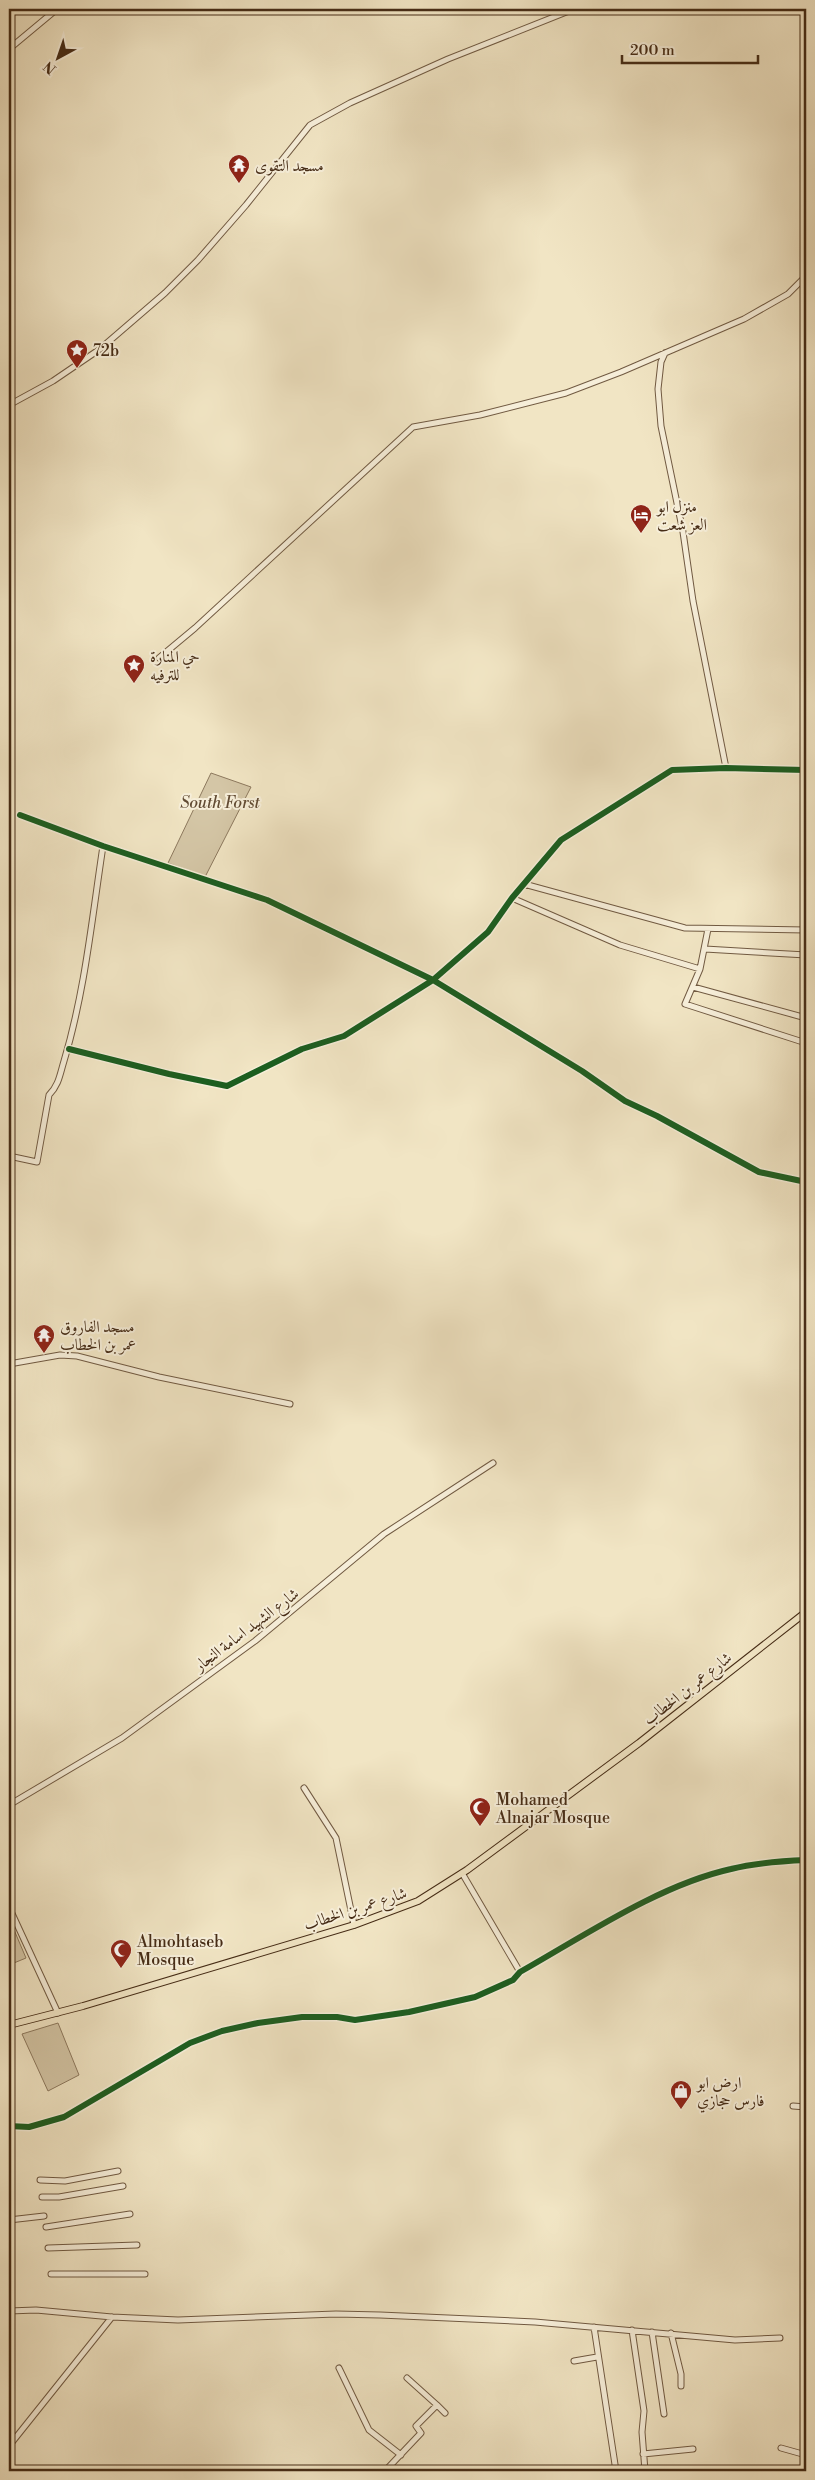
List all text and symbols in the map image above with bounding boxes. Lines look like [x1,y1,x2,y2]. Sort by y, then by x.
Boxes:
north arrow [32,32,82,82]
scale bar [622,32,759,64]
text: 200 m [630,41,675,60]
text: N [40,57,60,78]
temple icon: مسجد التقوى [227,153,251,184]
place label: مسجد التقوى [255,156,324,176]
place icon: 72b [65,338,89,369]
place label: 72b [93,341,119,361]
place label: منزل ابو العز شعت [655,497,707,535]
hotel icon: منزل ابو العز شعت [629,503,653,534]
place label: حي المنارة للترفيه [150,647,200,685]
place icon: حي المنارة للترفيه [122,653,146,684]
park label: South Forst [180,793,260,813]
place label: مسجد الفاروق عمر بن الخطاب [60,1317,136,1355]
temple icon: مسجد الفاروق عمر بن الخطاب [32,1323,56,1354]
street label: شارع الشهيد اسامة النجار [189,1584,305,1679]
street label: شارع عمر بن الخطاب [639,1648,738,1732]
place label: Mohamed Alnajar Mosque [495,1790,610,1828]
mosque icon: Mohamed Alnajar Mosque [468,1796,492,1827]
street label: شارع عمر بن الخطاب [301,1883,410,1938]
place label: Almohtaseb Mosque [136,1932,223,1970]
mosque icon: Almohtaseb Mosque [109,1938,133,1969]
place label: ارض ابو فارس حجازي [695,2073,765,2113]
shop icon: ارض ابو فارس حجازي [669,2079,693,2110]

